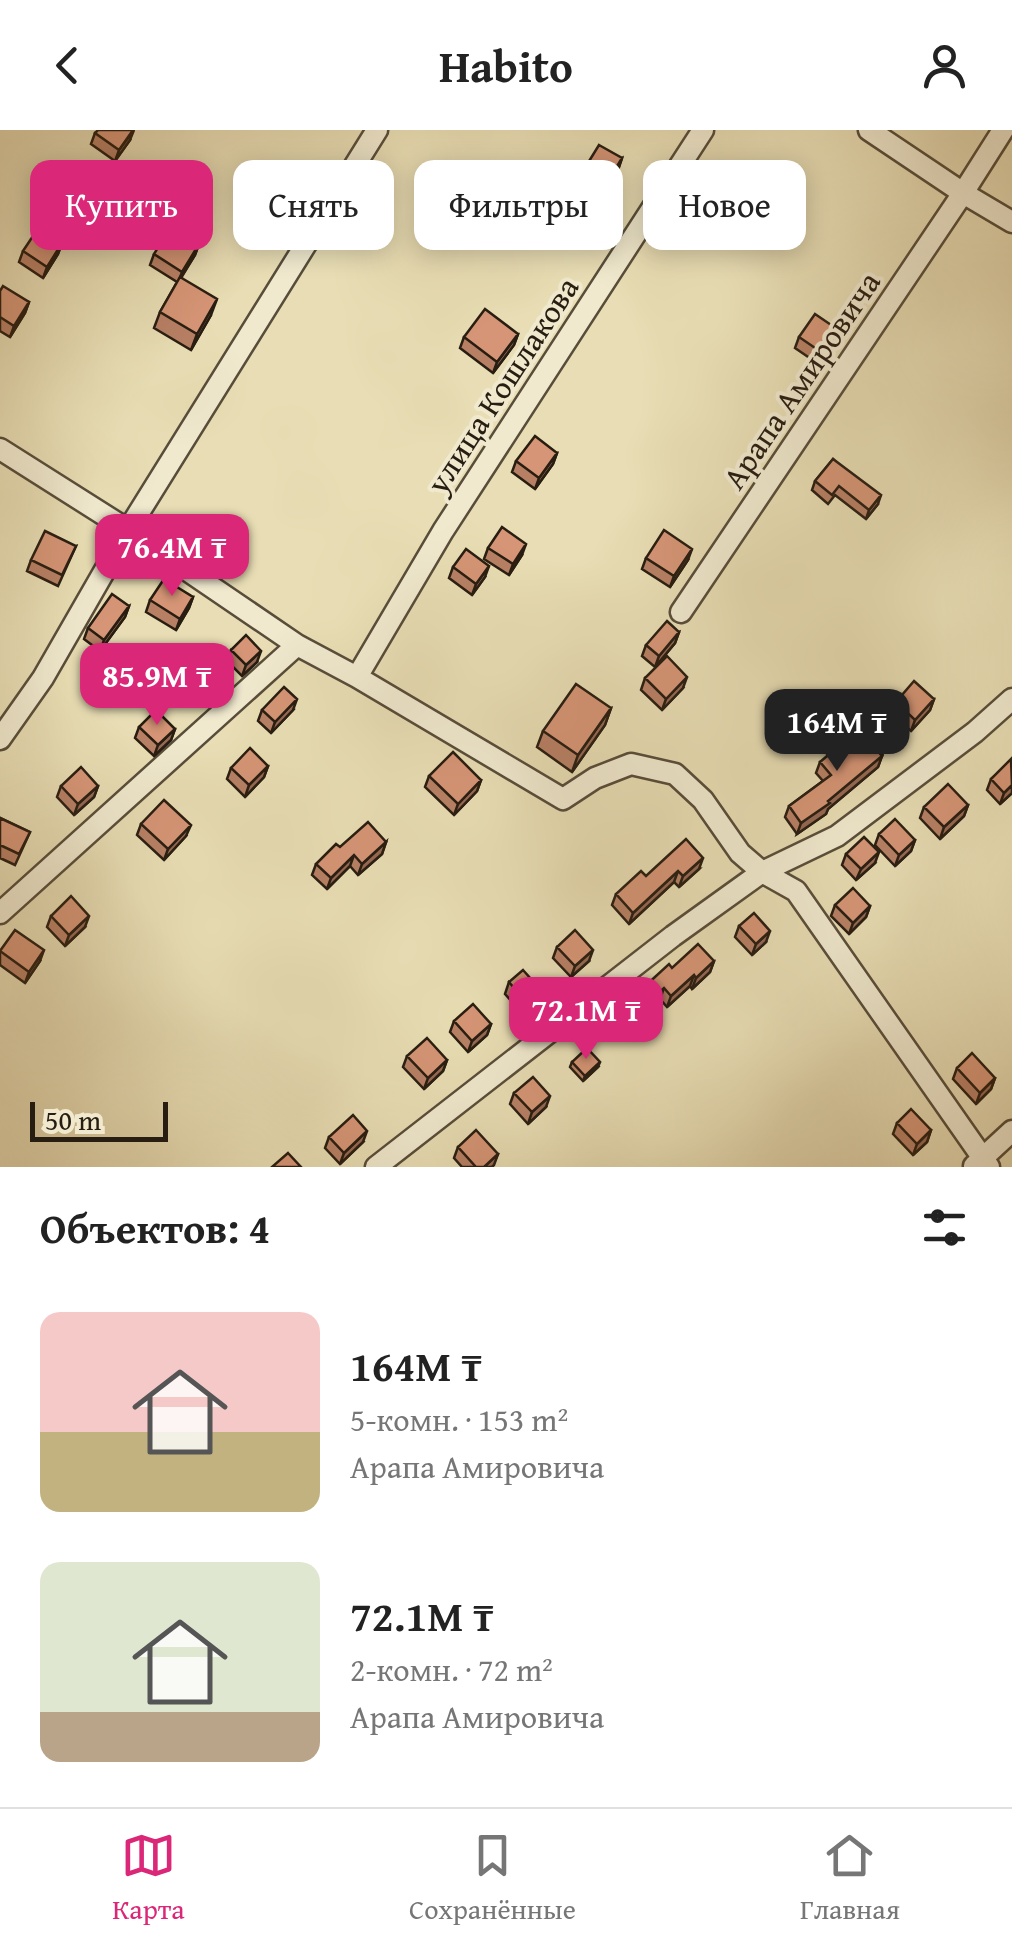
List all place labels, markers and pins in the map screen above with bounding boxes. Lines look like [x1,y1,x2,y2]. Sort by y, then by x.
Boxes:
pin: 76.4M ₸ [80,514,264,599]
pin: 85.9M ₸ [65,643,249,728]
pin: 164M ₸ [756,689,918,774]
pin: 72.1M ₸ [494,977,678,1062]

